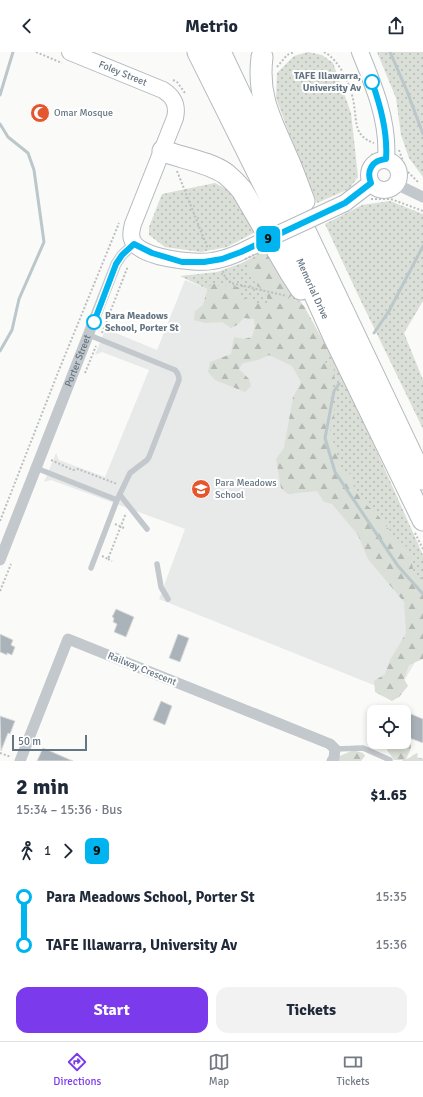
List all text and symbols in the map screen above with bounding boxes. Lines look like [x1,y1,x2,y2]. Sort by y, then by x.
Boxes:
icon: back [16,15,38,37]
text: Metrio [185,15,238,37]
icon: share [385,15,407,37]
street label: Foley Street [97,58,149,89]
place label: TAFE Illawarra, University Av [294,70,361,94]
marker: TAFE Illawarra, University Av [364,74,380,90]
mosque icon: Omar Mosque [29,102,51,124]
place label: Omar Mosque [54,107,113,119]
line badge: 9 [255,226,281,252]
text: 9 [264,230,272,247]
street label: Memorial Drive [293,257,331,321]
place label: Para Meadows School, Porter St [105,310,179,334]
marker: Para Meadows School, Porter St [86,314,102,330]
street label: Porter Street [62,333,94,389]
place label: Para Meadows School [215,477,277,501]
school or university icon: Para Meadows School [190,478,212,500]
street label: Railway Crescent [106,650,179,688]
map controls [367,705,411,749]
button: locate [367,705,411,749]
scale bar [12,733,87,752]
text: 50 m [18,735,41,748]
text: 2 min [16,773,69,800]
text: $1.65 [370,786,407,804]
text: 15:34 – 15:36 · Bus [16,802,122,818]
icon: walk [16,840,38,862]
icon: forward [57,840,79,862]
text: 9 [93,842,101,859]
text: 1 [44,843,51,859]
text: Para Meadows School, Porter St [46,888,255,906]
text: 15:35 [375,889,407,905]
text: TAFE Illawarra, University Av [46,936,237,954]
text: 15:36 [375,937,407,953]
button: Start [16,987,208,1033]
button: Tickets [216,987,407,1033]
tab: Directions [53,1051,101,1088]
tab: Map [208,1051,230,1088]
tab: Tickets [337,1051,370,1088]

